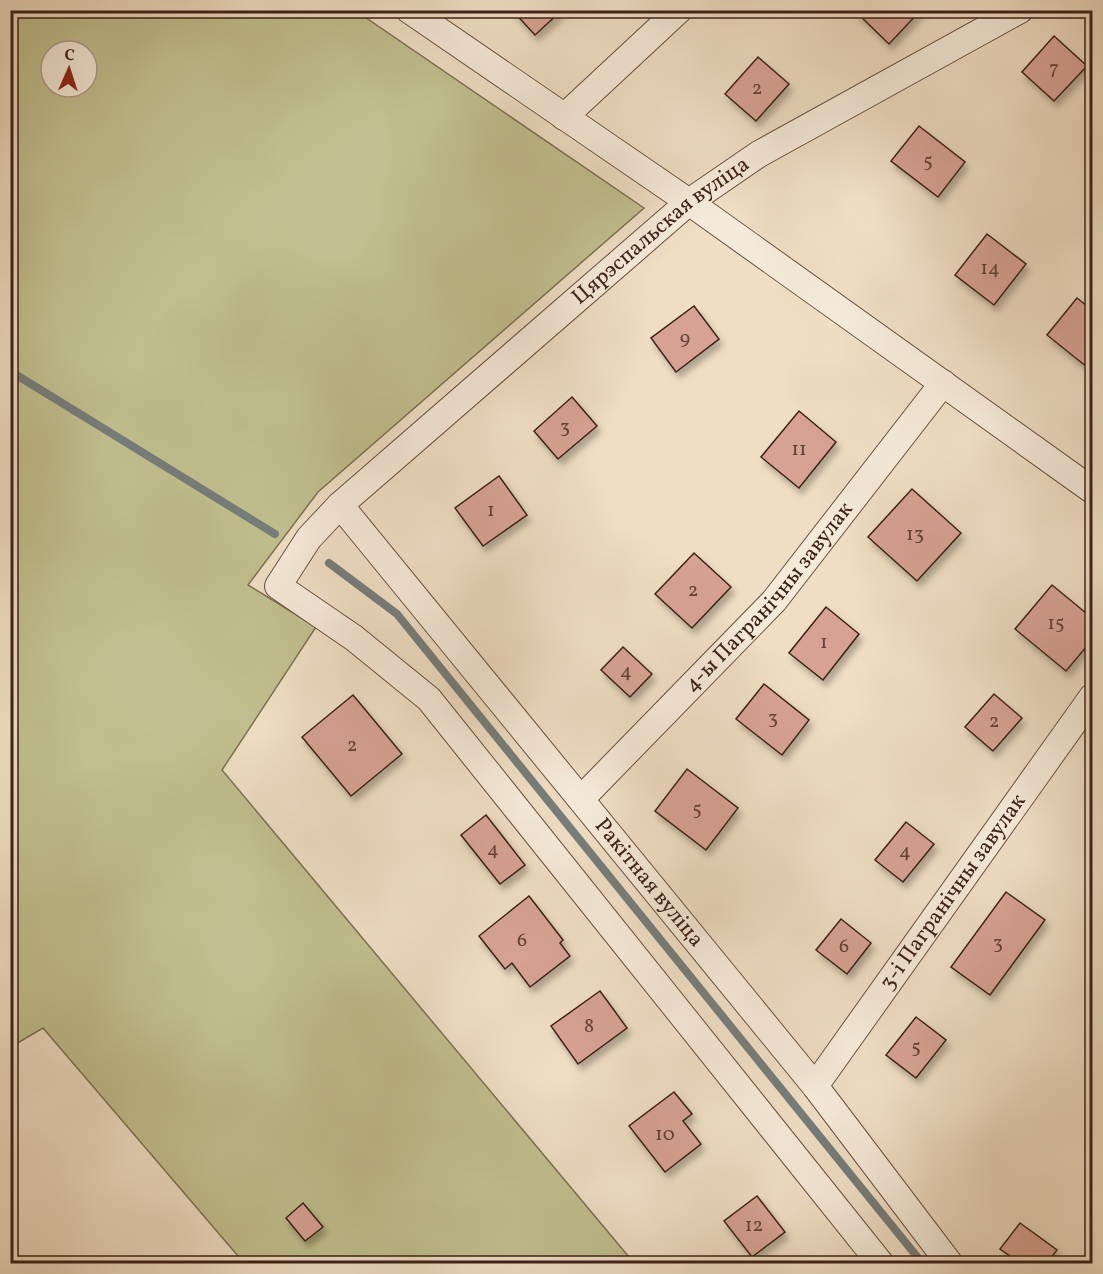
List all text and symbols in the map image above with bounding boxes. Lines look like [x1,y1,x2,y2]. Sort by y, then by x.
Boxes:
north arrow [39,39,99,99]
text: С [64,45,75,67]
house number: 7 [1049,55,1059,83]
house number: 2 [752,75,762,103]
house number: 5 [923,148,933,176]
street label: Цярэспальская вуліца [565,149,756,312]
house number: 14 [980,255,1000,283]
house number: 9 [680,325,690,353]
house number: 3 [560,414,570,442]
house number: 11 [791,436,807,464]
street label: 4-ы Пагранічны завулак [677,495,861,700]
house number: 1 [487,497,495,525]
house number: 13 [906,521,924,549]
house number: 2 [688,577,698,605]
house number: 15 [1047,610,1065,638]
house number: 1 [820,629,828,657]
house number: 4 [620,658,632,686]
house number: 3 [768,705,778,733]
house number: 2 [989,708,999,736]
house number: 2 [347,732,357,760]
street label: 3-і Пагранічны завулак [876,788,1032,994]
house number: 5 [692,796,702,824]
street label: Ракітная вуліца [587,812,711,954]
house number: 4 [487,836,499,864]
house number: 4 [899,838,911,866]
house number: 6 [517,927,527,955]
house number: 3 [993,932,1003,956]
house number: 6 [839,933,849,961]
house number: 8 [584,1013,594,1041]
house number: 5 [911,1034,921,1062]
house number: 10 [655,1121,675,1149]
house number: 12 [745,1212,763,1240]

